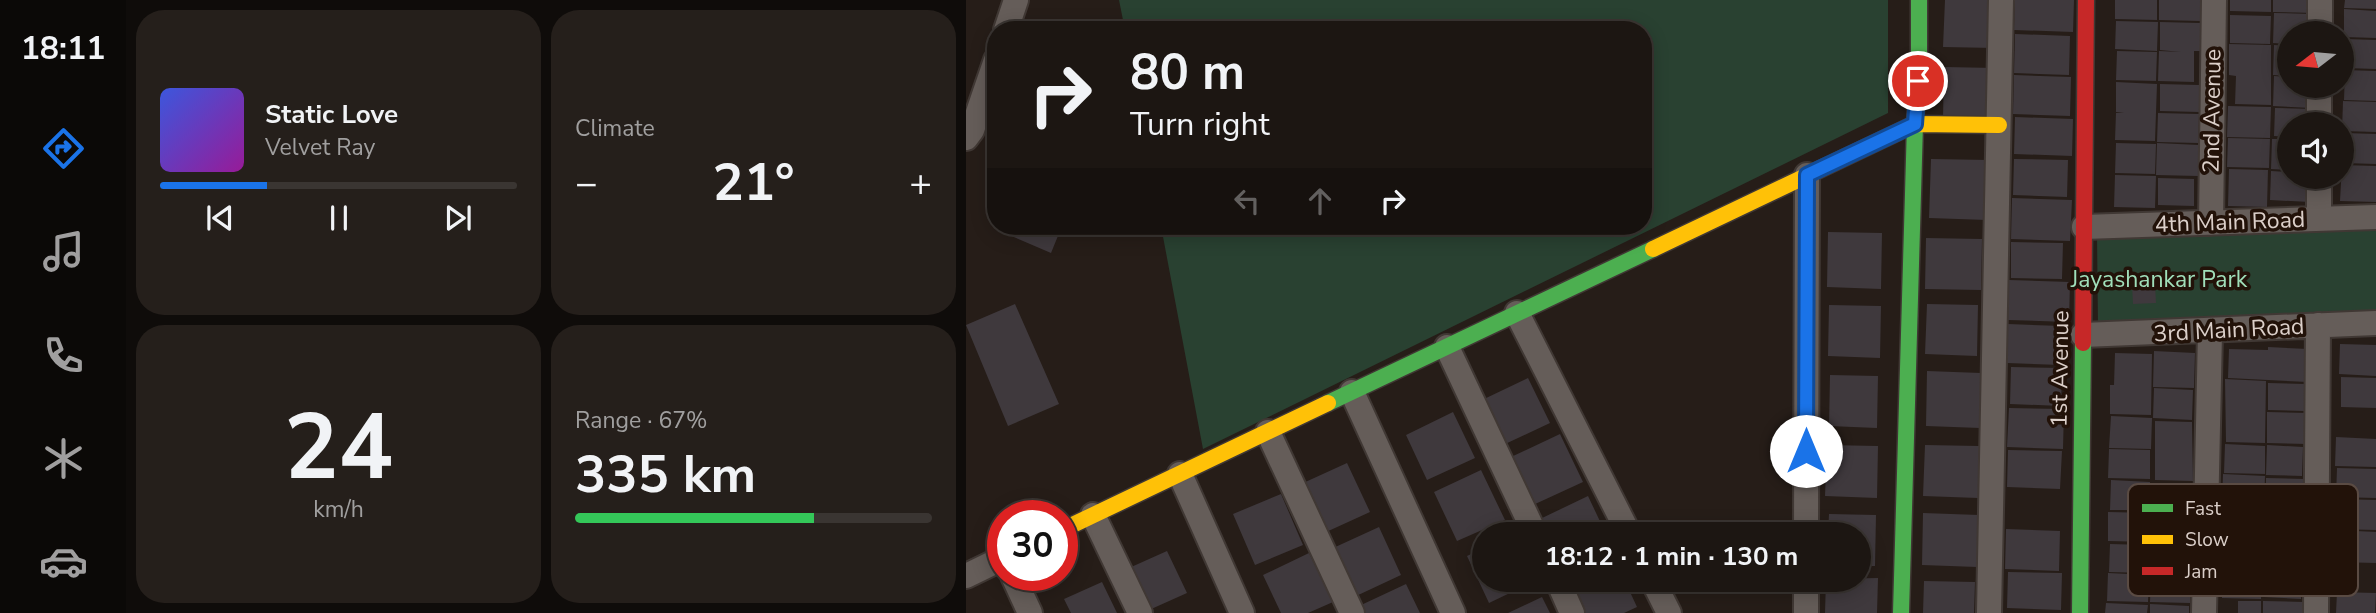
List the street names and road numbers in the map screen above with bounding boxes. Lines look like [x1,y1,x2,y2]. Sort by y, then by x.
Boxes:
street label: 2nd Avenue [2195,49,2229,173]
street label: 4th Main Road [2154,204,2306,240]
street label: 1st Avenue [2043,310,2077,428]
street label: 3rd Main Road [2153,311,2305,349]

